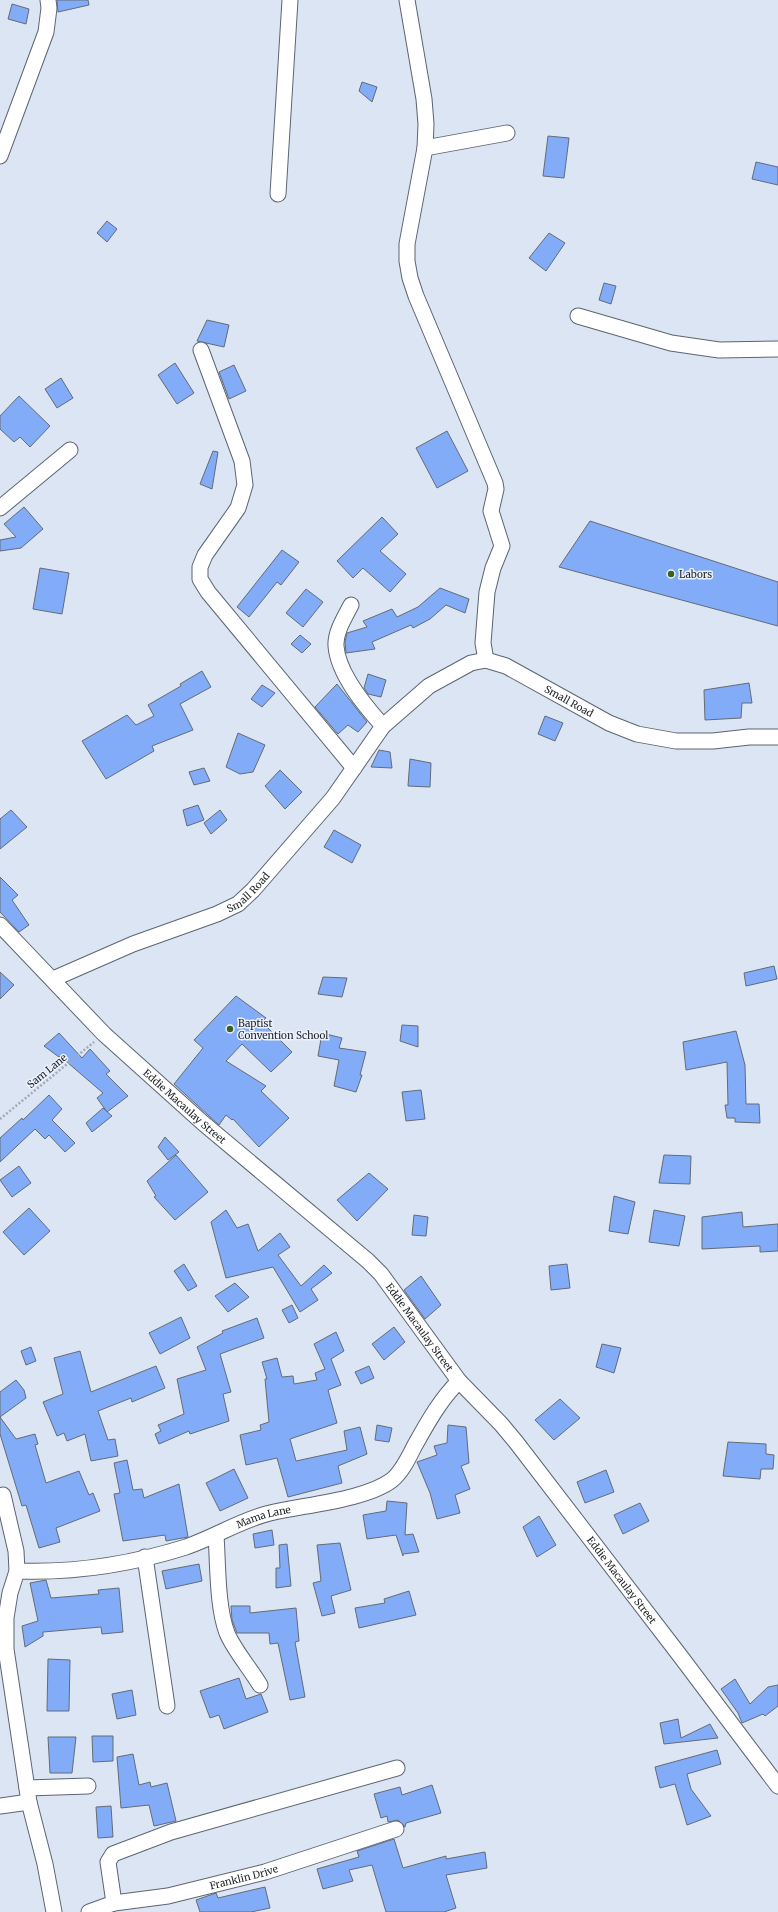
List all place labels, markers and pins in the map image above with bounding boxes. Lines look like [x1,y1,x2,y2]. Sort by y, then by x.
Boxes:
place label: Labors [679,568,712,581]
marker: Labors [666,569,676,579]
place label: Baptist Convention School [238,1017,328,1042]
marker: Baptist Convention School [225,1024,235,1034]

